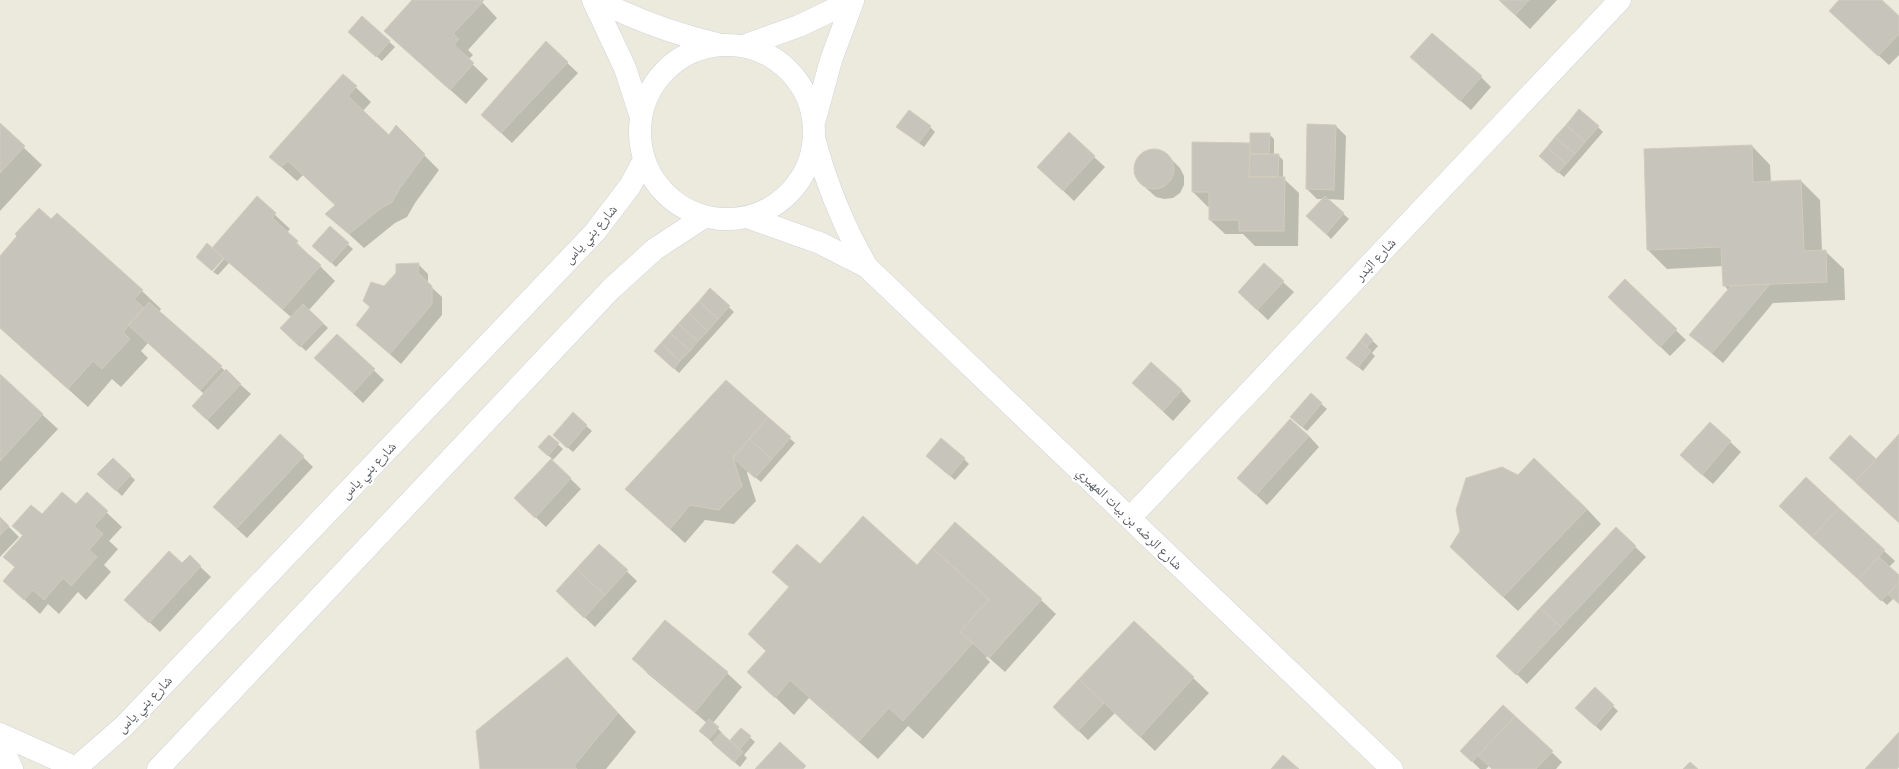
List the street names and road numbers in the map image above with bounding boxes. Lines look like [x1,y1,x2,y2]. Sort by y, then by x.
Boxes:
street label: شارع بني ياس [560,201,623,269]
street label: شارع البَدر [1351,234,1400,286]
street label: شارع بني ياس [337,438,402,504]
street label: شارع الرضه بن بيات المهيري [1071,463,1186,575]
street label: شارع بني ياس [113,672,178,738]

